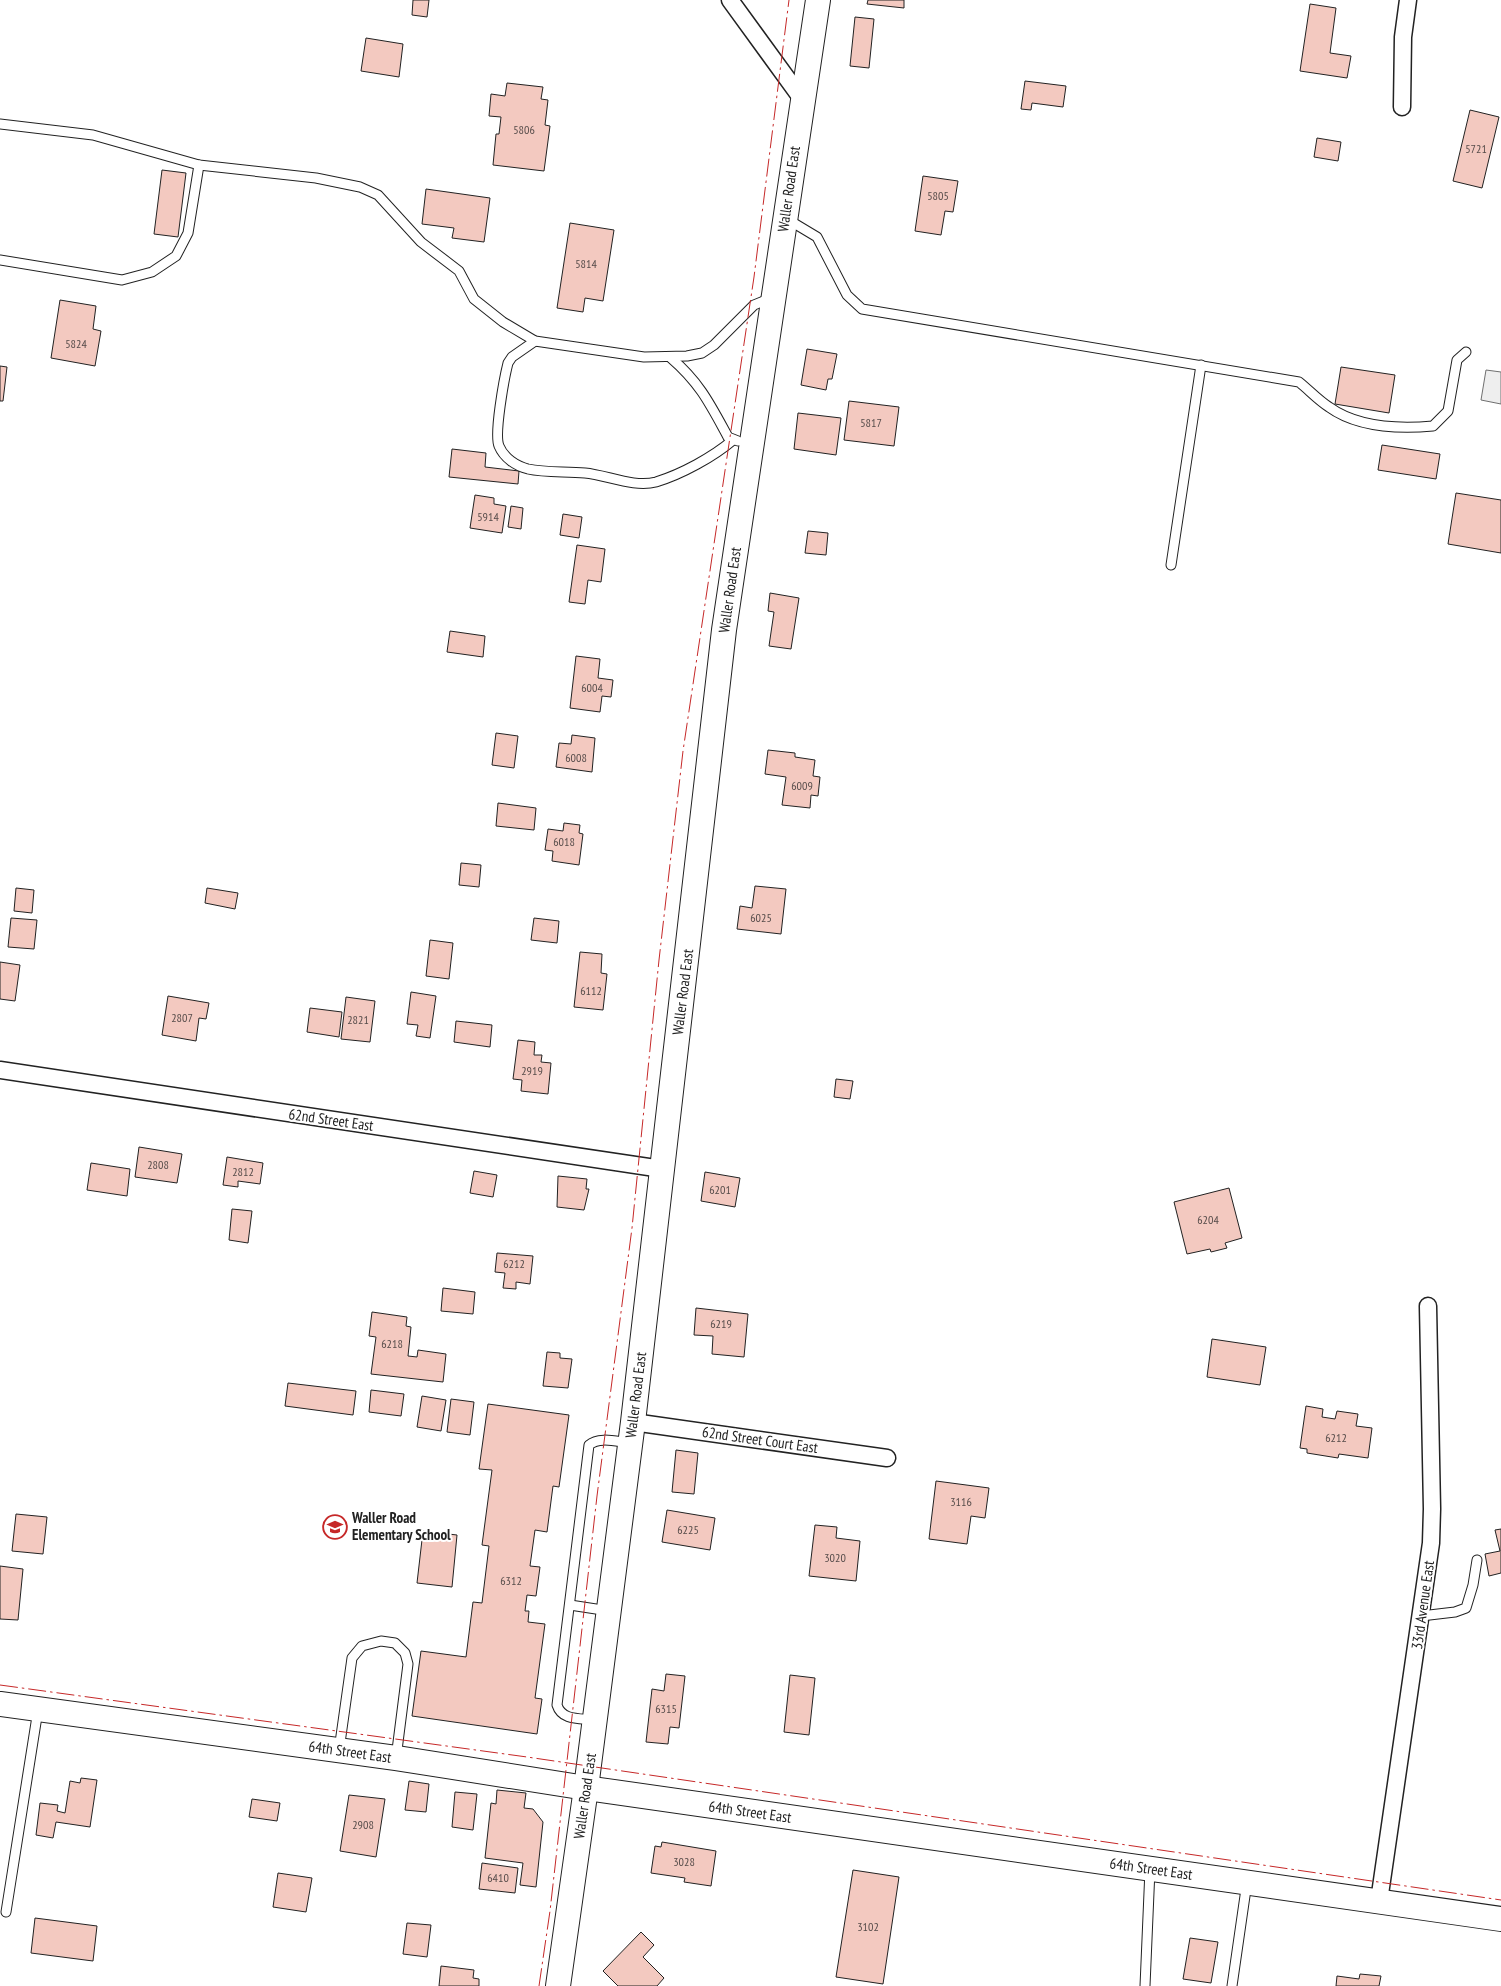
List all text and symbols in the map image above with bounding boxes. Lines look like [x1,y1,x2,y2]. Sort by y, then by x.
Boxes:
house number: 5806 [513,122,535,137]
house number: 5721 [1465,141,1487,156]
street label: Waller Road East [773,145,804,233]
house number: 5805 [927,188,949,203]
house number: 5814 [575,256,597,271]
house number: 5824 [65,336,87,351]
house number: 5817 [860,415,882,430]
house number: 5914 [477,509,499,524]
street label: Waller Road East [714,546,745,634]
house number: 6004 [581,680,603,695]
house number: 6008 [565,750,587,765]
house number: 6009 [791,778,813,793]
house number: 6018 [553,834,575,849]
house number: 6025 [750,910,772,925]
street label: Waller Road East [668,948,697,1036]
house number: 6112 [580,983,602,998]
house number: 2807 [171,1010,193,1025]
house number: 2821 [347,1012,369,1027]
house number: 2919 [521,1063,543,1078]
street label: 62nd Street East [287,1104,375,1135]
house number: 2808 [147,1157,169,1172]
house number: 2812 [232,1164,254,1179]
house number: 6201 [709,1182,731,1197]
house number: 6204 [1197,1212,1219,1227]
house number: 6212 [503,1256,525,1271]
house number: 6219 [710,1316,732,1331]
house number: 6218 [381,1336,403,1351]
street label: Waller Road East [621,1351,650,1439]
street label: 62nd Street Court East [701,1422,819,1457]
house number: 6212 [1325,1430,1347,1445]
house number: 3116 [950,1494,972,1509]
place label: Waller Road Elementary School [351,1508,451,1544]
school or university icon: Waller Road Elementary School [322,1514,348,1540]
house number: 6225 [677,1522,699,1537]
house number: 3020 [824,1550,846,1565]
street label: 33rd Avenue East [1407,1559,1438,1651]
house number: 6312 [500,1573,522,1588]
house number: 6315 [655,1701,677,1716]
street label: 64th Street East [308,1736,393,1767]
street label: Waller Road East [569,1752,600,1840]
street label: 64th Street East [708,1796,793,1827]
house number: 2908 [352,1817,374,1832]
street label: 64th Street East [1109,1853,1194,1884]
house number: 3028 [673,1854,695,1869]
house number: 6410 [487,1870,509,1885]
house number: 3102 [857,1919,879,1934]

